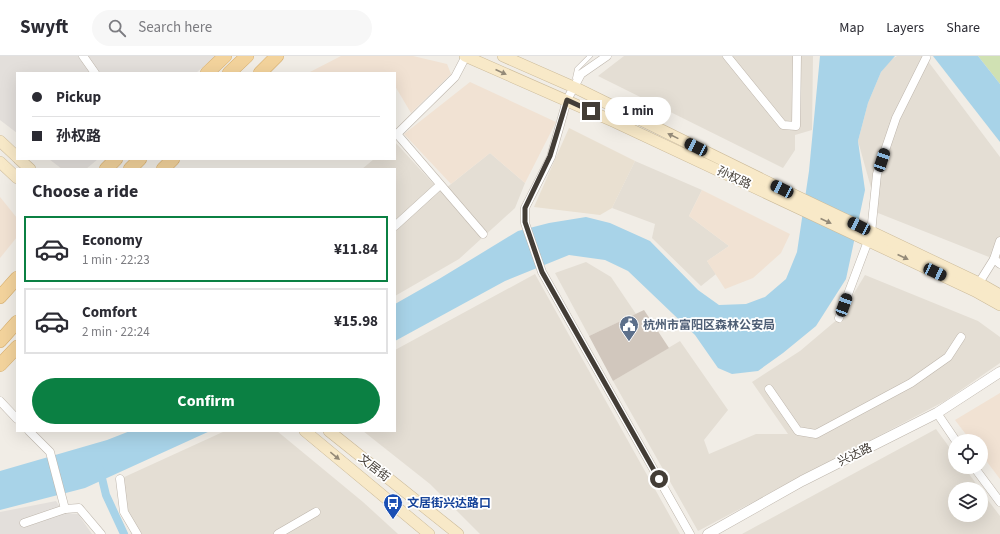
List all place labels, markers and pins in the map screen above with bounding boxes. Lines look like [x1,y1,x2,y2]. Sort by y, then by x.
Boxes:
public building icon: 杭州市富阳区森林公安局 [618,314,640,342]
place label: 杭州市富阳区森林公安局 [643,317,775,334]
bus stop icon: 文居街兴达路口 [382,492,404,520]
place label: 文居街兴达路口 [407,495,491,512]

